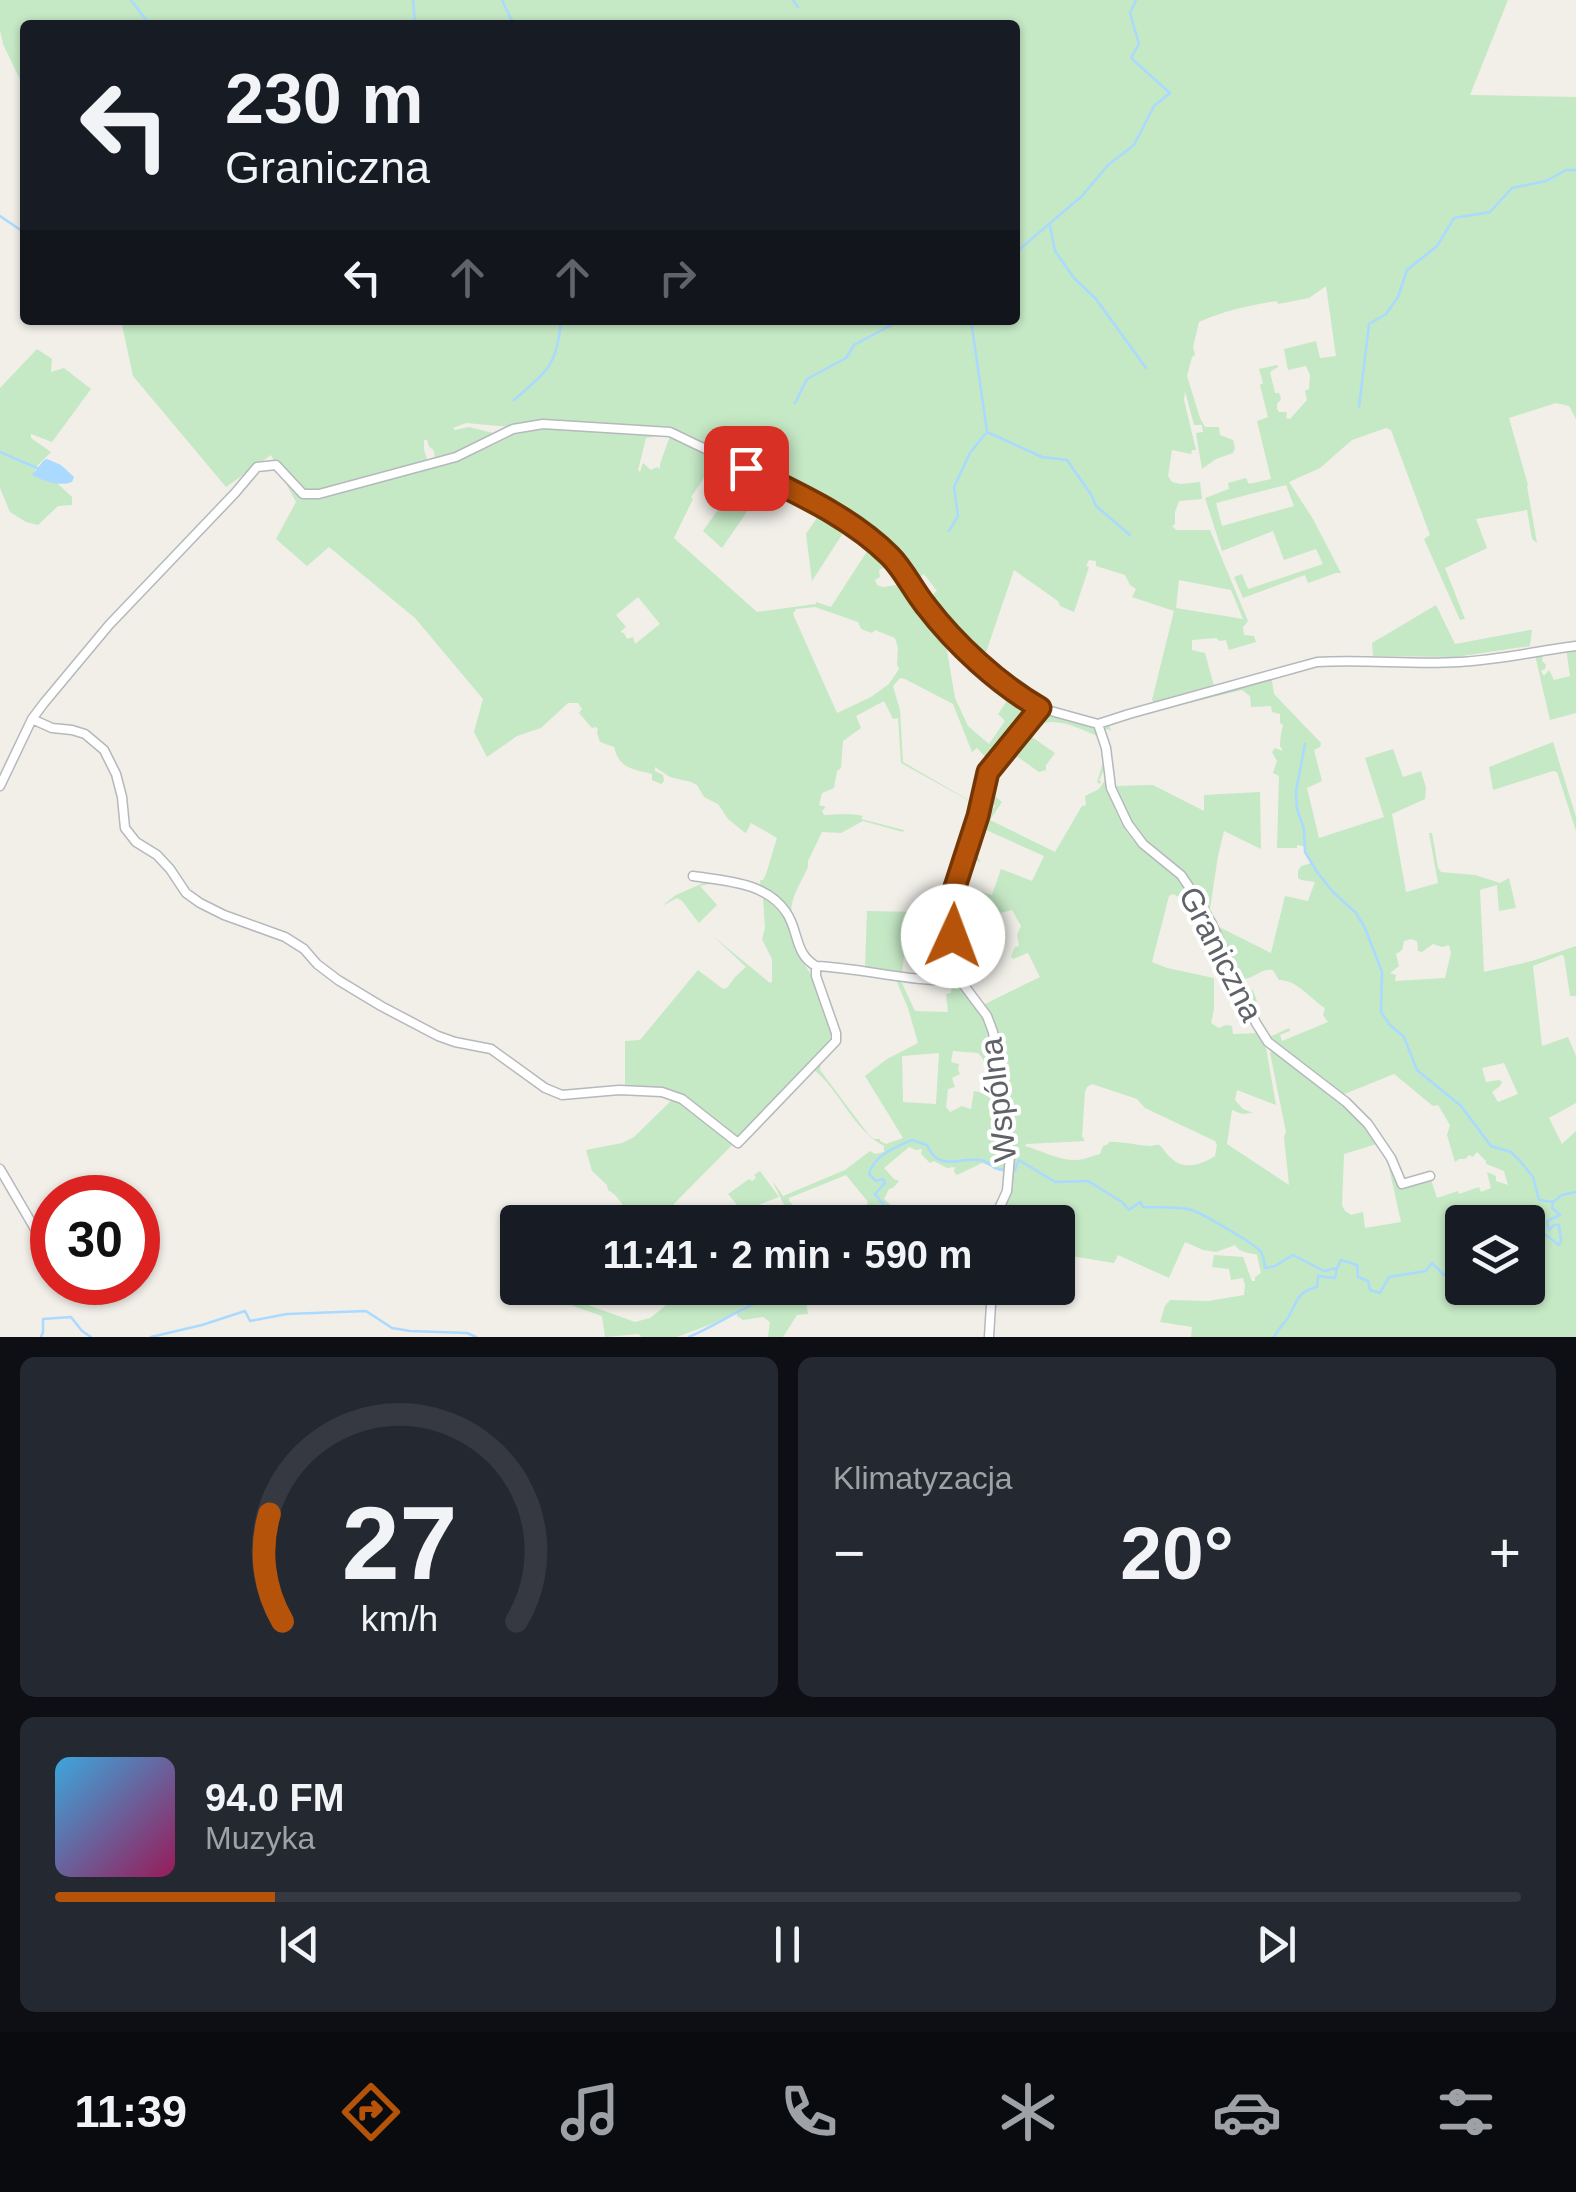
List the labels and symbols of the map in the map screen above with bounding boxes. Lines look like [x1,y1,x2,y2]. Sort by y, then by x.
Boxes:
pin [704,426,789,511]
street label: Graniczna [1172,881,1270,1027]
position arrow [901,884,1005,988]
street label: Wspólna [973,1036,1023,1164]
speed limit sign: 30 [30,1175,160,1305]

